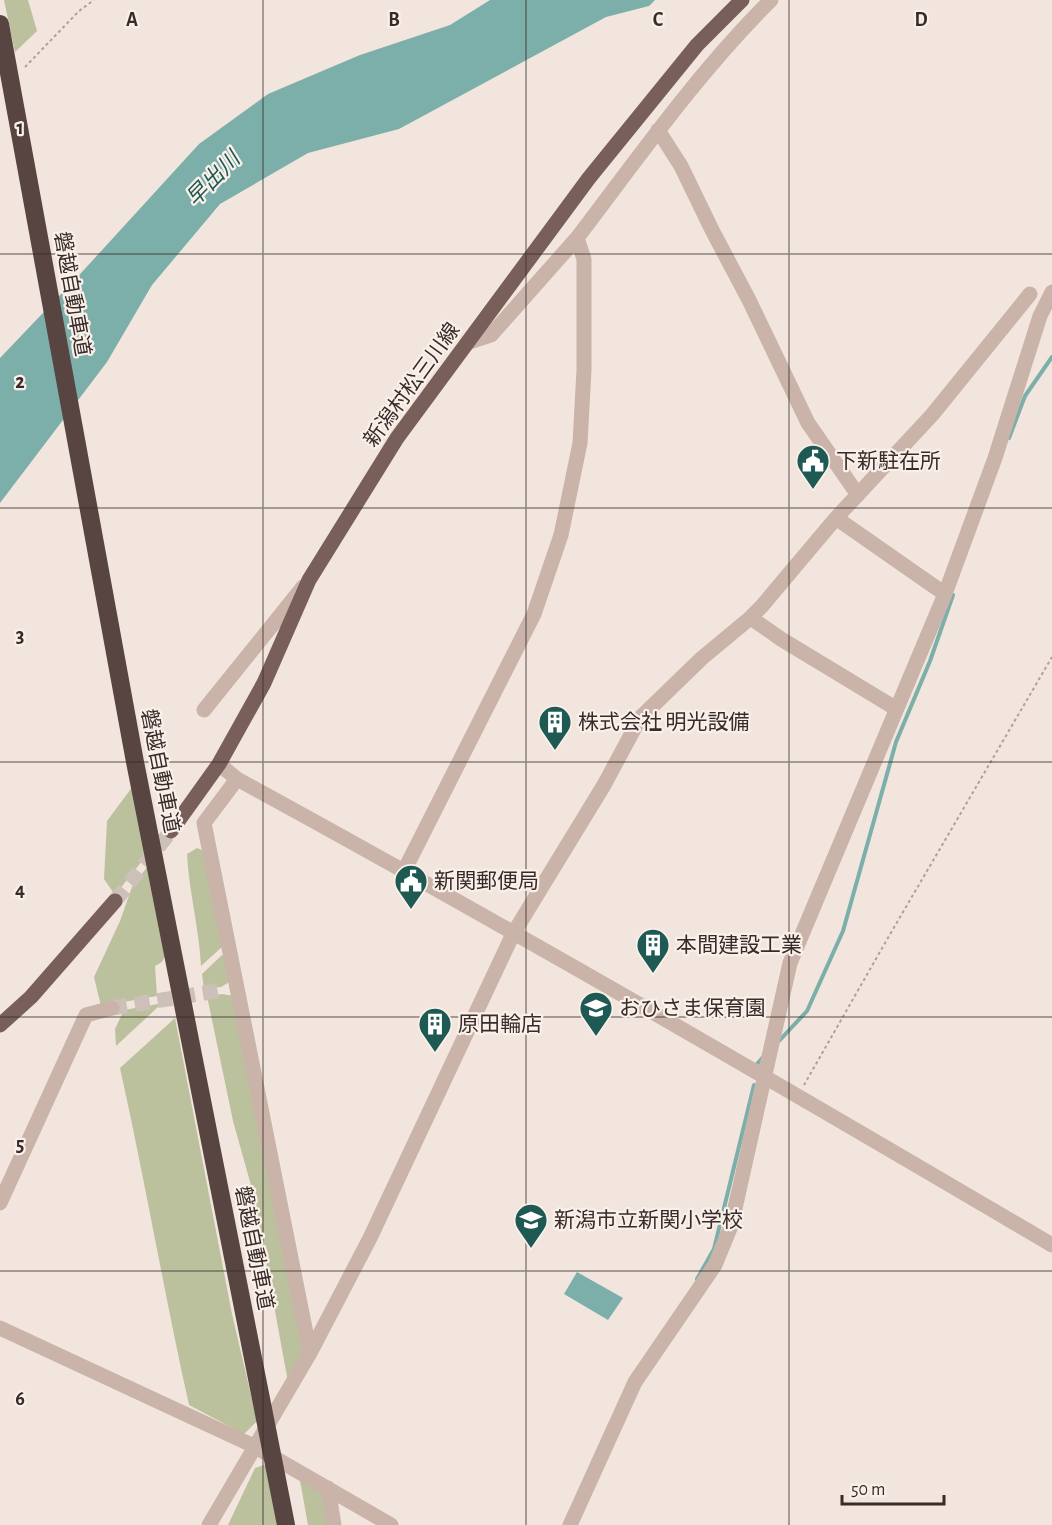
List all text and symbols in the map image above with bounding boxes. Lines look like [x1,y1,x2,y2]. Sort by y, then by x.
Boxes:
text: A [126,10,138,30]
text: B [388,10,400,30]
text: C [653,10,664,30]
text: D [914,10,928,30]
text: 1 [16,118,24,138]
water label: 早出川 [181,145,245,210]
street label: 磐越自動車道 [51,230,94,358]
street label: 新潟村松三川線 [359,319,464,451]
text: 2 [15,372,25,392]
public building icon: 下新駐在所 [795,443,831,490]
place label: 下新駐在所 [836,450,941,472]
text: 3 [16,626,24,646]
building icon: 株式会社 明光設備 [537,704,573,751]
street label: 磐越自動車道 [138,707,183,835]
place label: 株式会社 明光設備 [578,711,749,733]
public building icon: 新関郵便局 [393,863,429,910]
place label: 新関郵便局 [434,870,539,892]
text: 4 [15,880,25,900]
building icon: 本間建設工業 [635,927,671,974]
place label: 本間建設工業 [676,934,802,956]
school or university icon: おひさま保育園 [578,990,614,1037]
place label: おひさま保育園 [619,997,766,1019]
building icon: 原田輪店 [417,1006,453,1053]
place label: 原田輪店 [458,1013,542,1035]
text: 5 [16,1135,24,1155]
street label: 磐越自動車道 [232,1184,277,1312]
school or university icon: 新潟市立新関小学校 [513,1202,549,1249]
place label: 新潟市立新関小学校 [554,1209,743,1231]
text: 6 [15,1389,25,1409]
scale bar [842,1468,944,1506]
text: 50 m [851,1481,885,1499]

